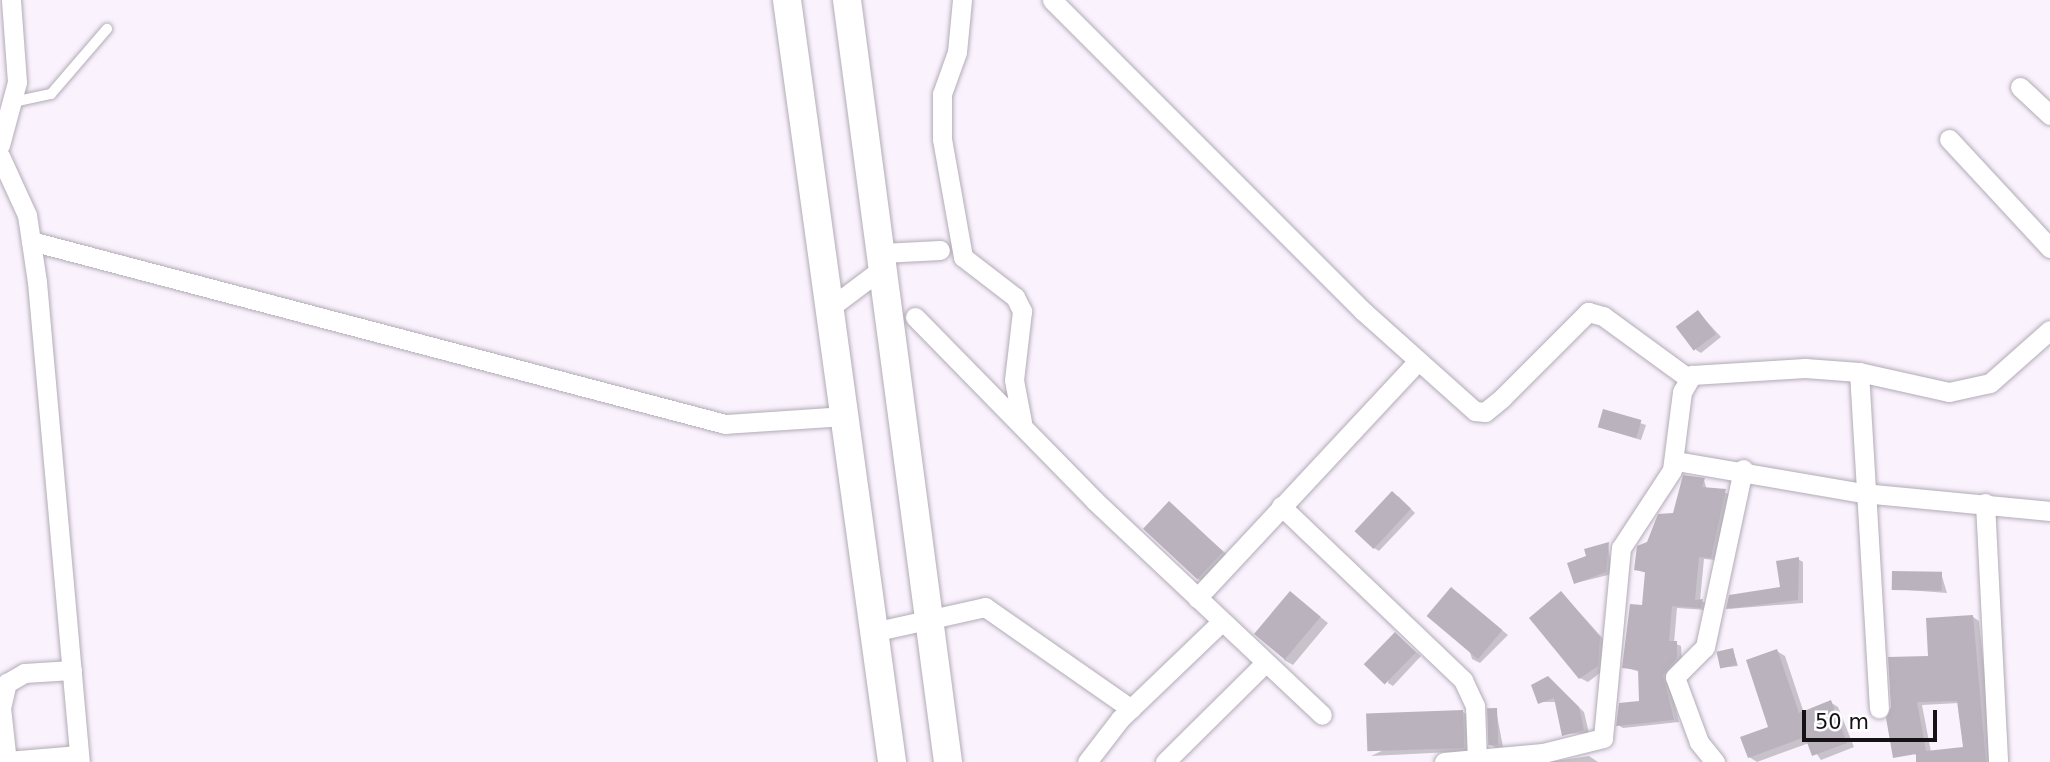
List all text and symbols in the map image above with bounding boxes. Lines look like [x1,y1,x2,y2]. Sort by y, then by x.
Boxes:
scale bar [1805,696,1940,740]
text: 50 m [1815,710,1869,734]

